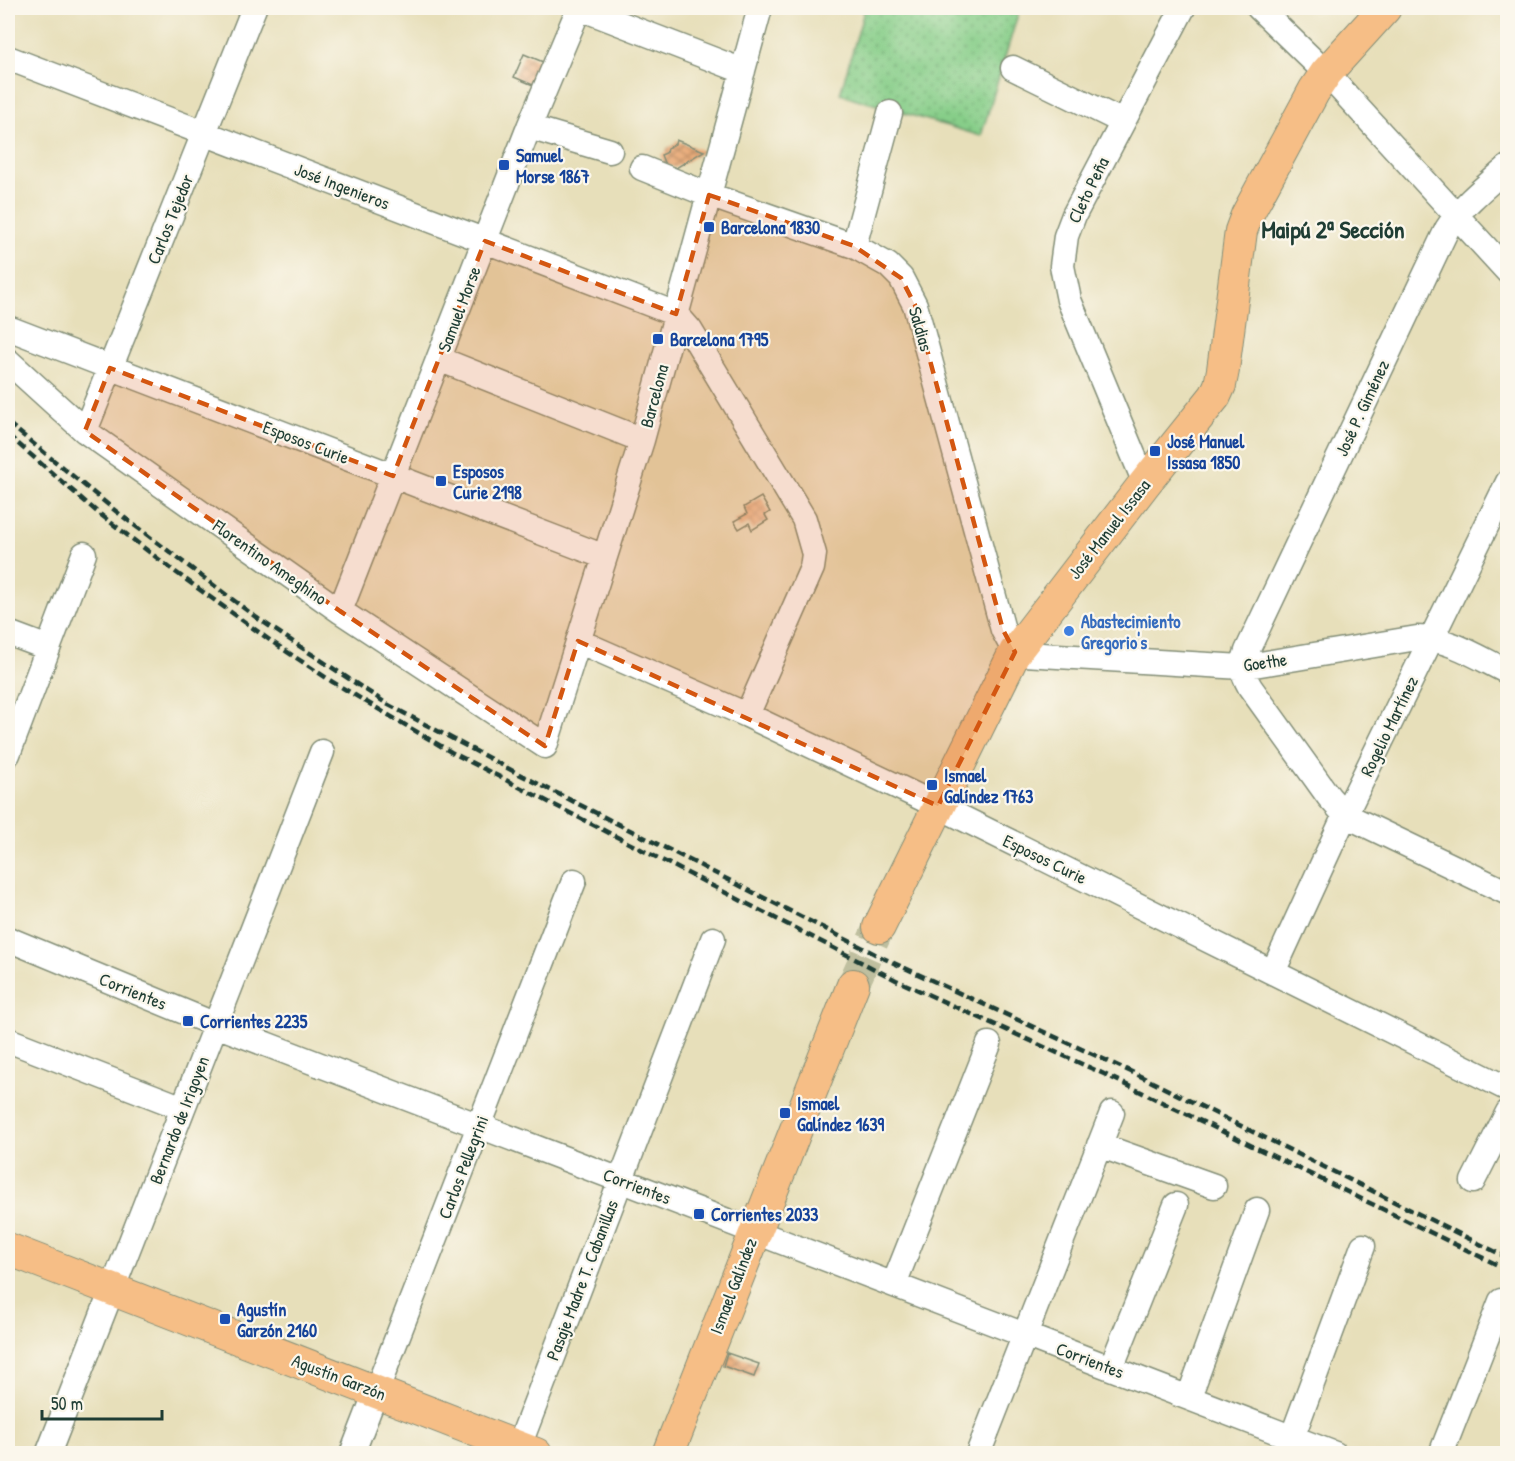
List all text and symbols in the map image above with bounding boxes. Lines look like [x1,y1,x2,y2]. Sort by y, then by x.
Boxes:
place label: Samuel Morse 1867 [516,143,590,189]
street label: Cleto Peña [1061,153,1115,227]
street label: José Ingenieros [291,156,393,216]
marker: Samuel Morse 1867 [497,158,511,172]
street label: Carlos Tejedor [141,170,199,268]
district label: Maipú 2ª Sección [1261,213,1405,246]
place label: Barcelona 1830 [721,215,820,240]
marker: Barcelona 1830 [702,220,716,234]
street label: Samuel Morse [431,263,487,355]
street label: Saldias [903,304,939,354]
place label: Barcelona 1795 [670,327,769,352]
marker: Barcelona 1795 [651,332,665,346]
street label: José P. Giménez [1329,355,1395,460]
street label: Barcelona [634,362,674,430]
street label: Esposos Curie [259,414,353,470]
place label: José Manuel Issasa 1850 [1167,429,1245,475]
marker: José Manuel Issasa 1850 [1148,444,1162,458]
place label: Esposos Curie 2198 [453,459,522,505]
marker: Esposos Curie 2198 [434,474,448,488]
street label: José Manuel Issasa [1062,474,1156,584]
street label: Florentino Ameghino [207,513,332,611]
place label: Abastecimiento Gregorio's [1081,609,1181,656]
marker: Abastecimiento Gregorio's [1062,624,1076,638]
street label: Goethe [1241,647,1289,677]
street label: Rogelio Martínez [1354,671,1424,780]
place label: Ismael Galíndez 1763 [944,763,1033,809]
marker: Ismael Galíndez 1763 [925,778,939,792]
street label: Esposos Curie [999,828,1091,890]
street label: Corrientes [96,966,170,1016]
place label: Corrientes 2235 [200,1009,308,1034]
marker: Corrientes 2235 [181,1014,195,1028]
street label: Bernardo de Irigoyen [143,1052,215,1188]
place label: Ismael Galíndez 1639 [797,1091,884,1137]
marker: Ismael Galíndez 1639 [778,1106,792,1120]
street label: Carlos Pellegrini [432,1112,494,1222]
street label: Corrientes [600,1162,674,1210]
street label: Pasaje Madre T. Cabanillas [540,1196,624,1364]
place label: Corrientes 2033 [711,1202,818,1227]
marker: Corrientes 2033 [692,1207,706,1221]
street label: Ismael Galíndez [703,1234,763,1338]
place label: Agustín Garzón 2160 [237,1297,317,1343]
marker: Agustín Garzón 2160 [218,1312,232,1326]
street label: Corrientes [1053,1336,1127,1384]
street label: Agustín Garzón [288,1348,390,1406]
scale bar [42,1383,162,1421]
text: 50 m [51,1391,83,1416]

